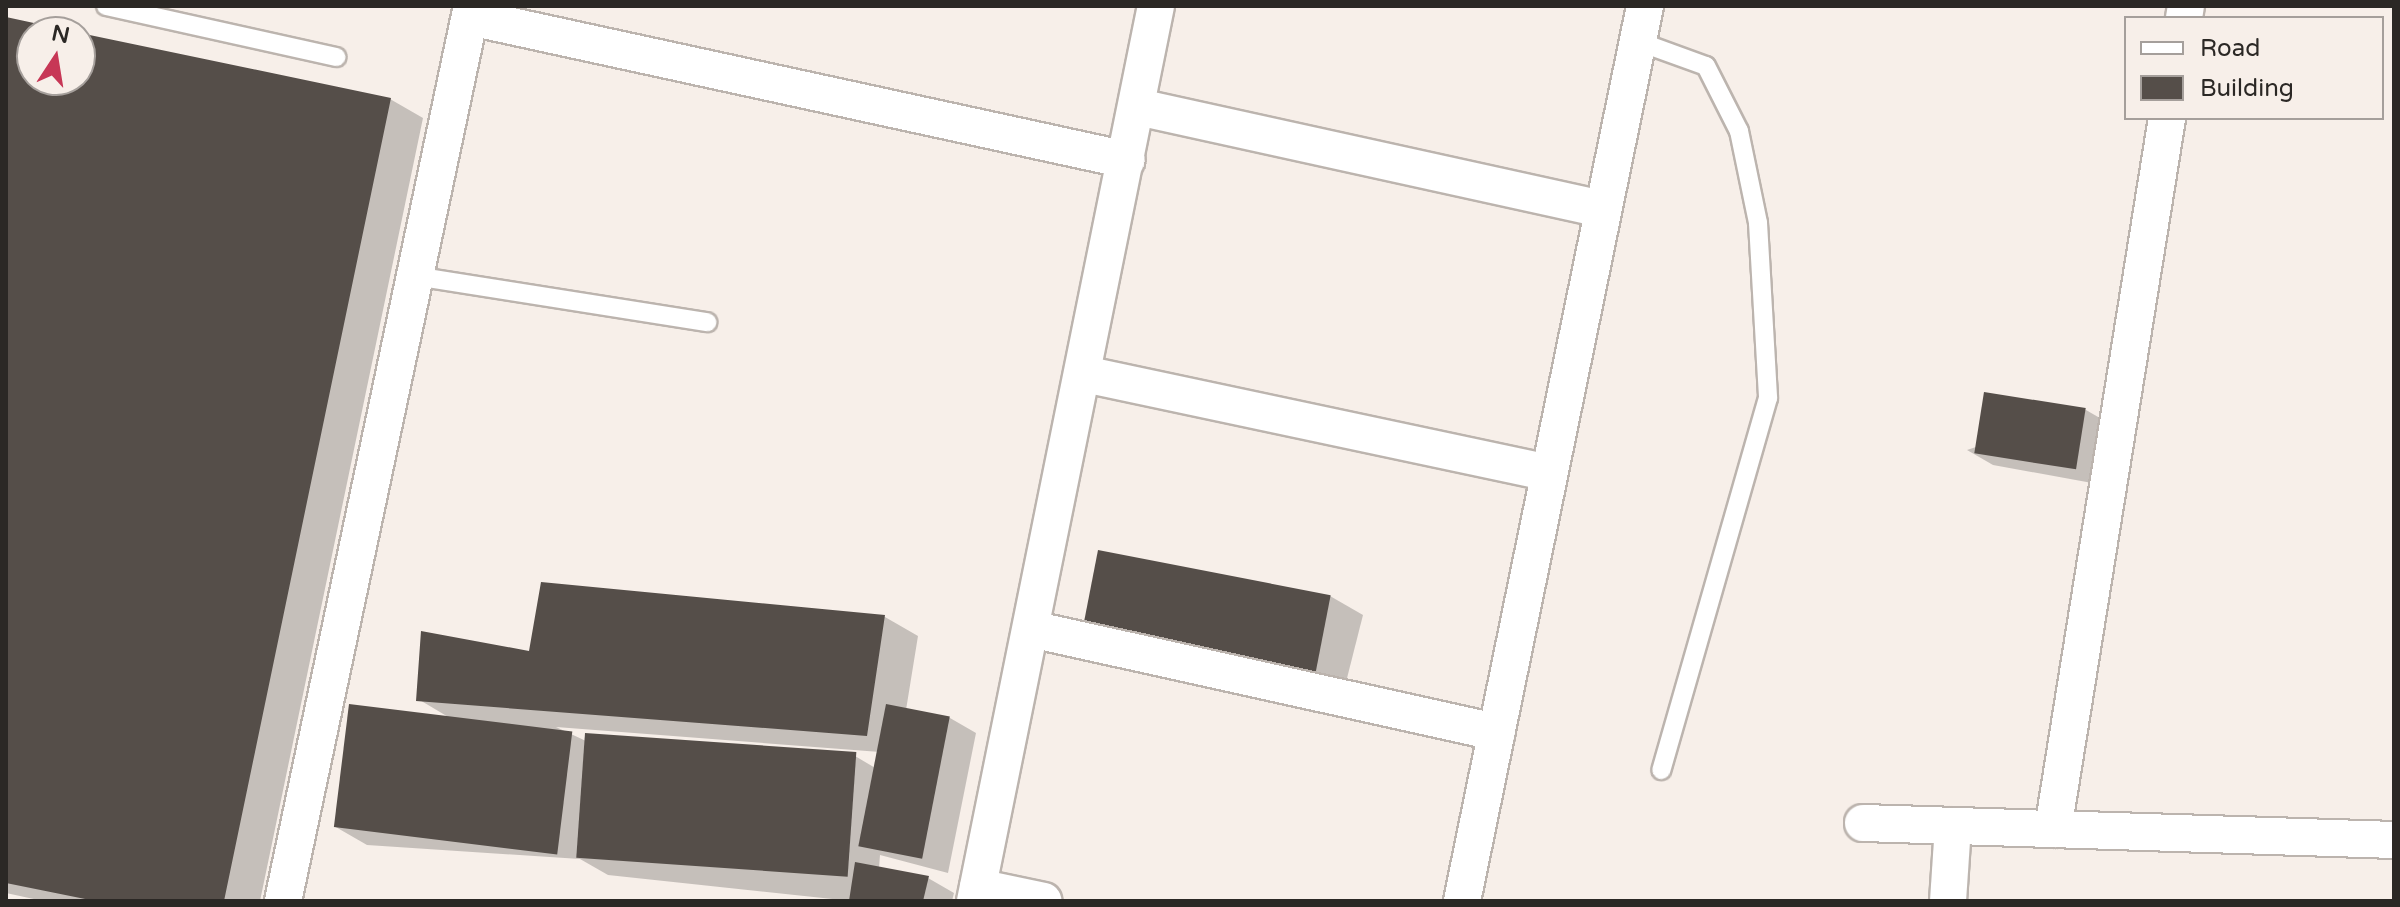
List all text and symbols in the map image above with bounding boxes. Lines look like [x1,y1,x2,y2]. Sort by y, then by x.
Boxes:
north arrow [16,16,96,96]
legend [2124,16,2384,120]
text: N [49,20,72,49]
text: Road [2200,34,2260,63]
text: Building [2200,74,2294,103]

